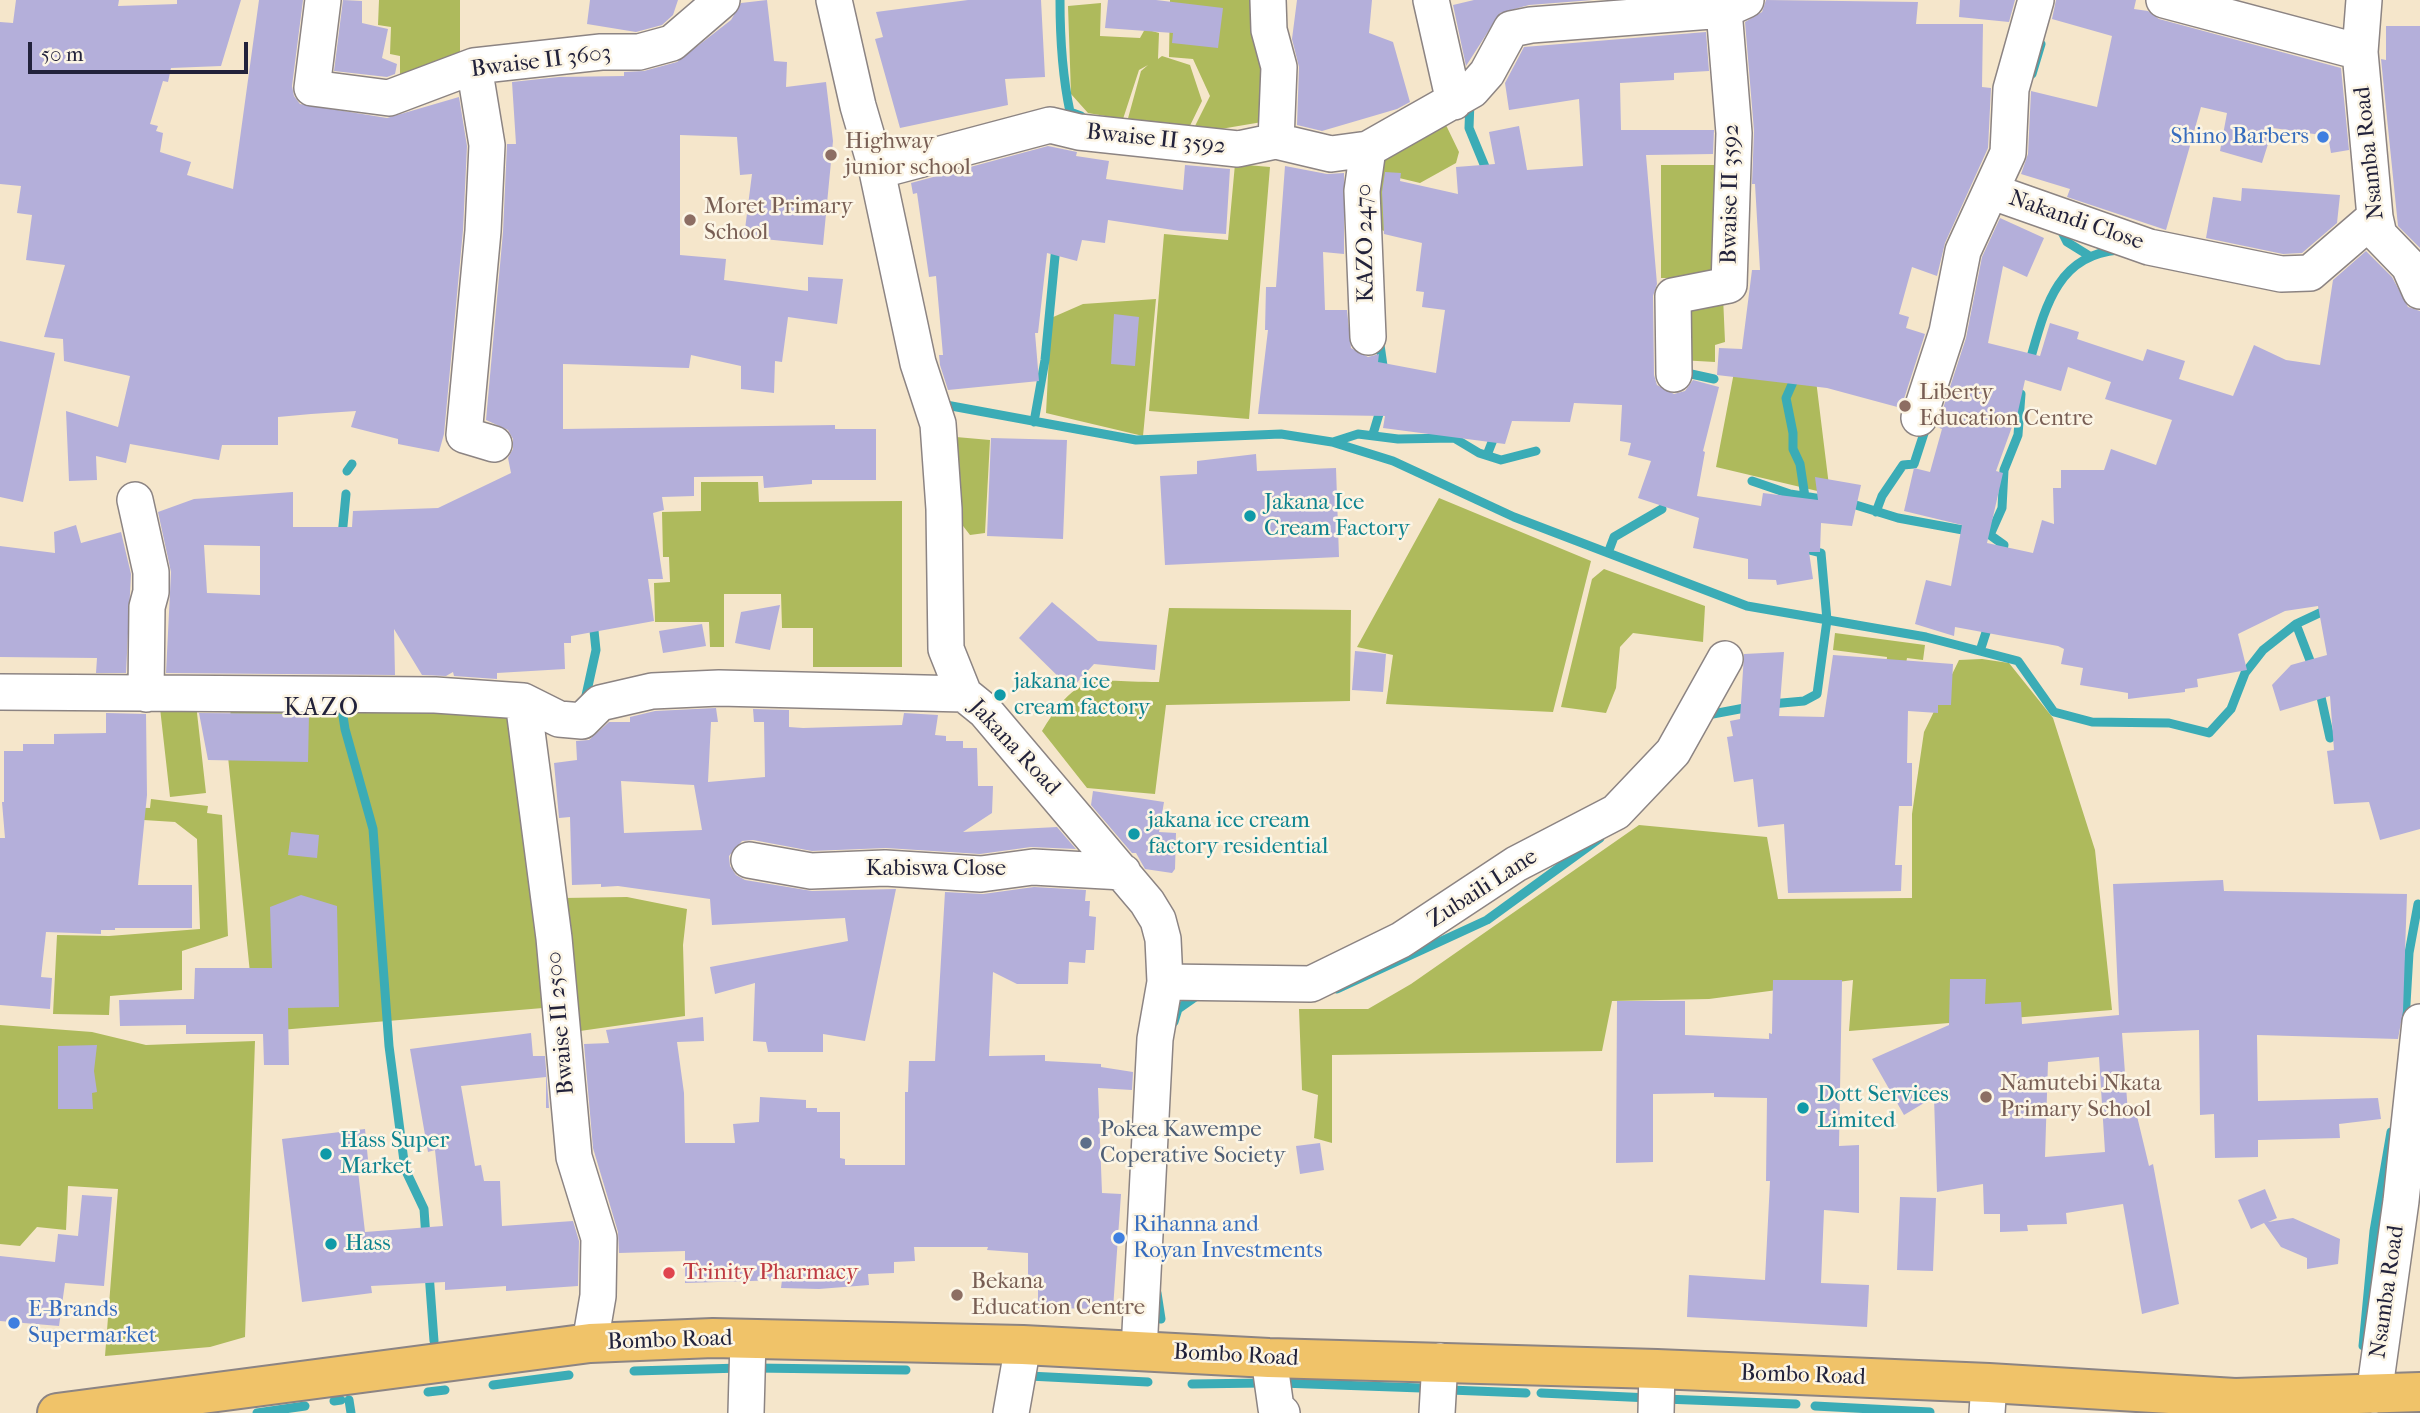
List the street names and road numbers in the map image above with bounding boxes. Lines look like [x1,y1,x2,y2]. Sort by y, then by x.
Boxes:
street label: Bwaise II 3603 [469,40,613,84]
street label: Nsamba Road [2349,85,2391,221]
street label: Bwaise II 3592 [1085,119,1227,161]
street label: Bwaise II 3592 [1716,124,1746,264]
street label: KAZO 2470 [1351,183,1381,303]
street label: Nakandi Close [2005,185,2147,257]
street label: Jakana Road [963,694,1065,802]
street label: Zubaili Lane [1423,843,1543,935]
street label: Kabiswa Close [866,855,1006,883]
street label: Bwaise II 2500 [541,950,581,1096]
street label: Nsamba Road [2365,1224,2411,1360]
street label: Bombo Road [607,1325,733,1357]
street label: Bombo Road [1173,1339,1299,1373]
street label: Bombo Road [1740,1360,1866,1392]

